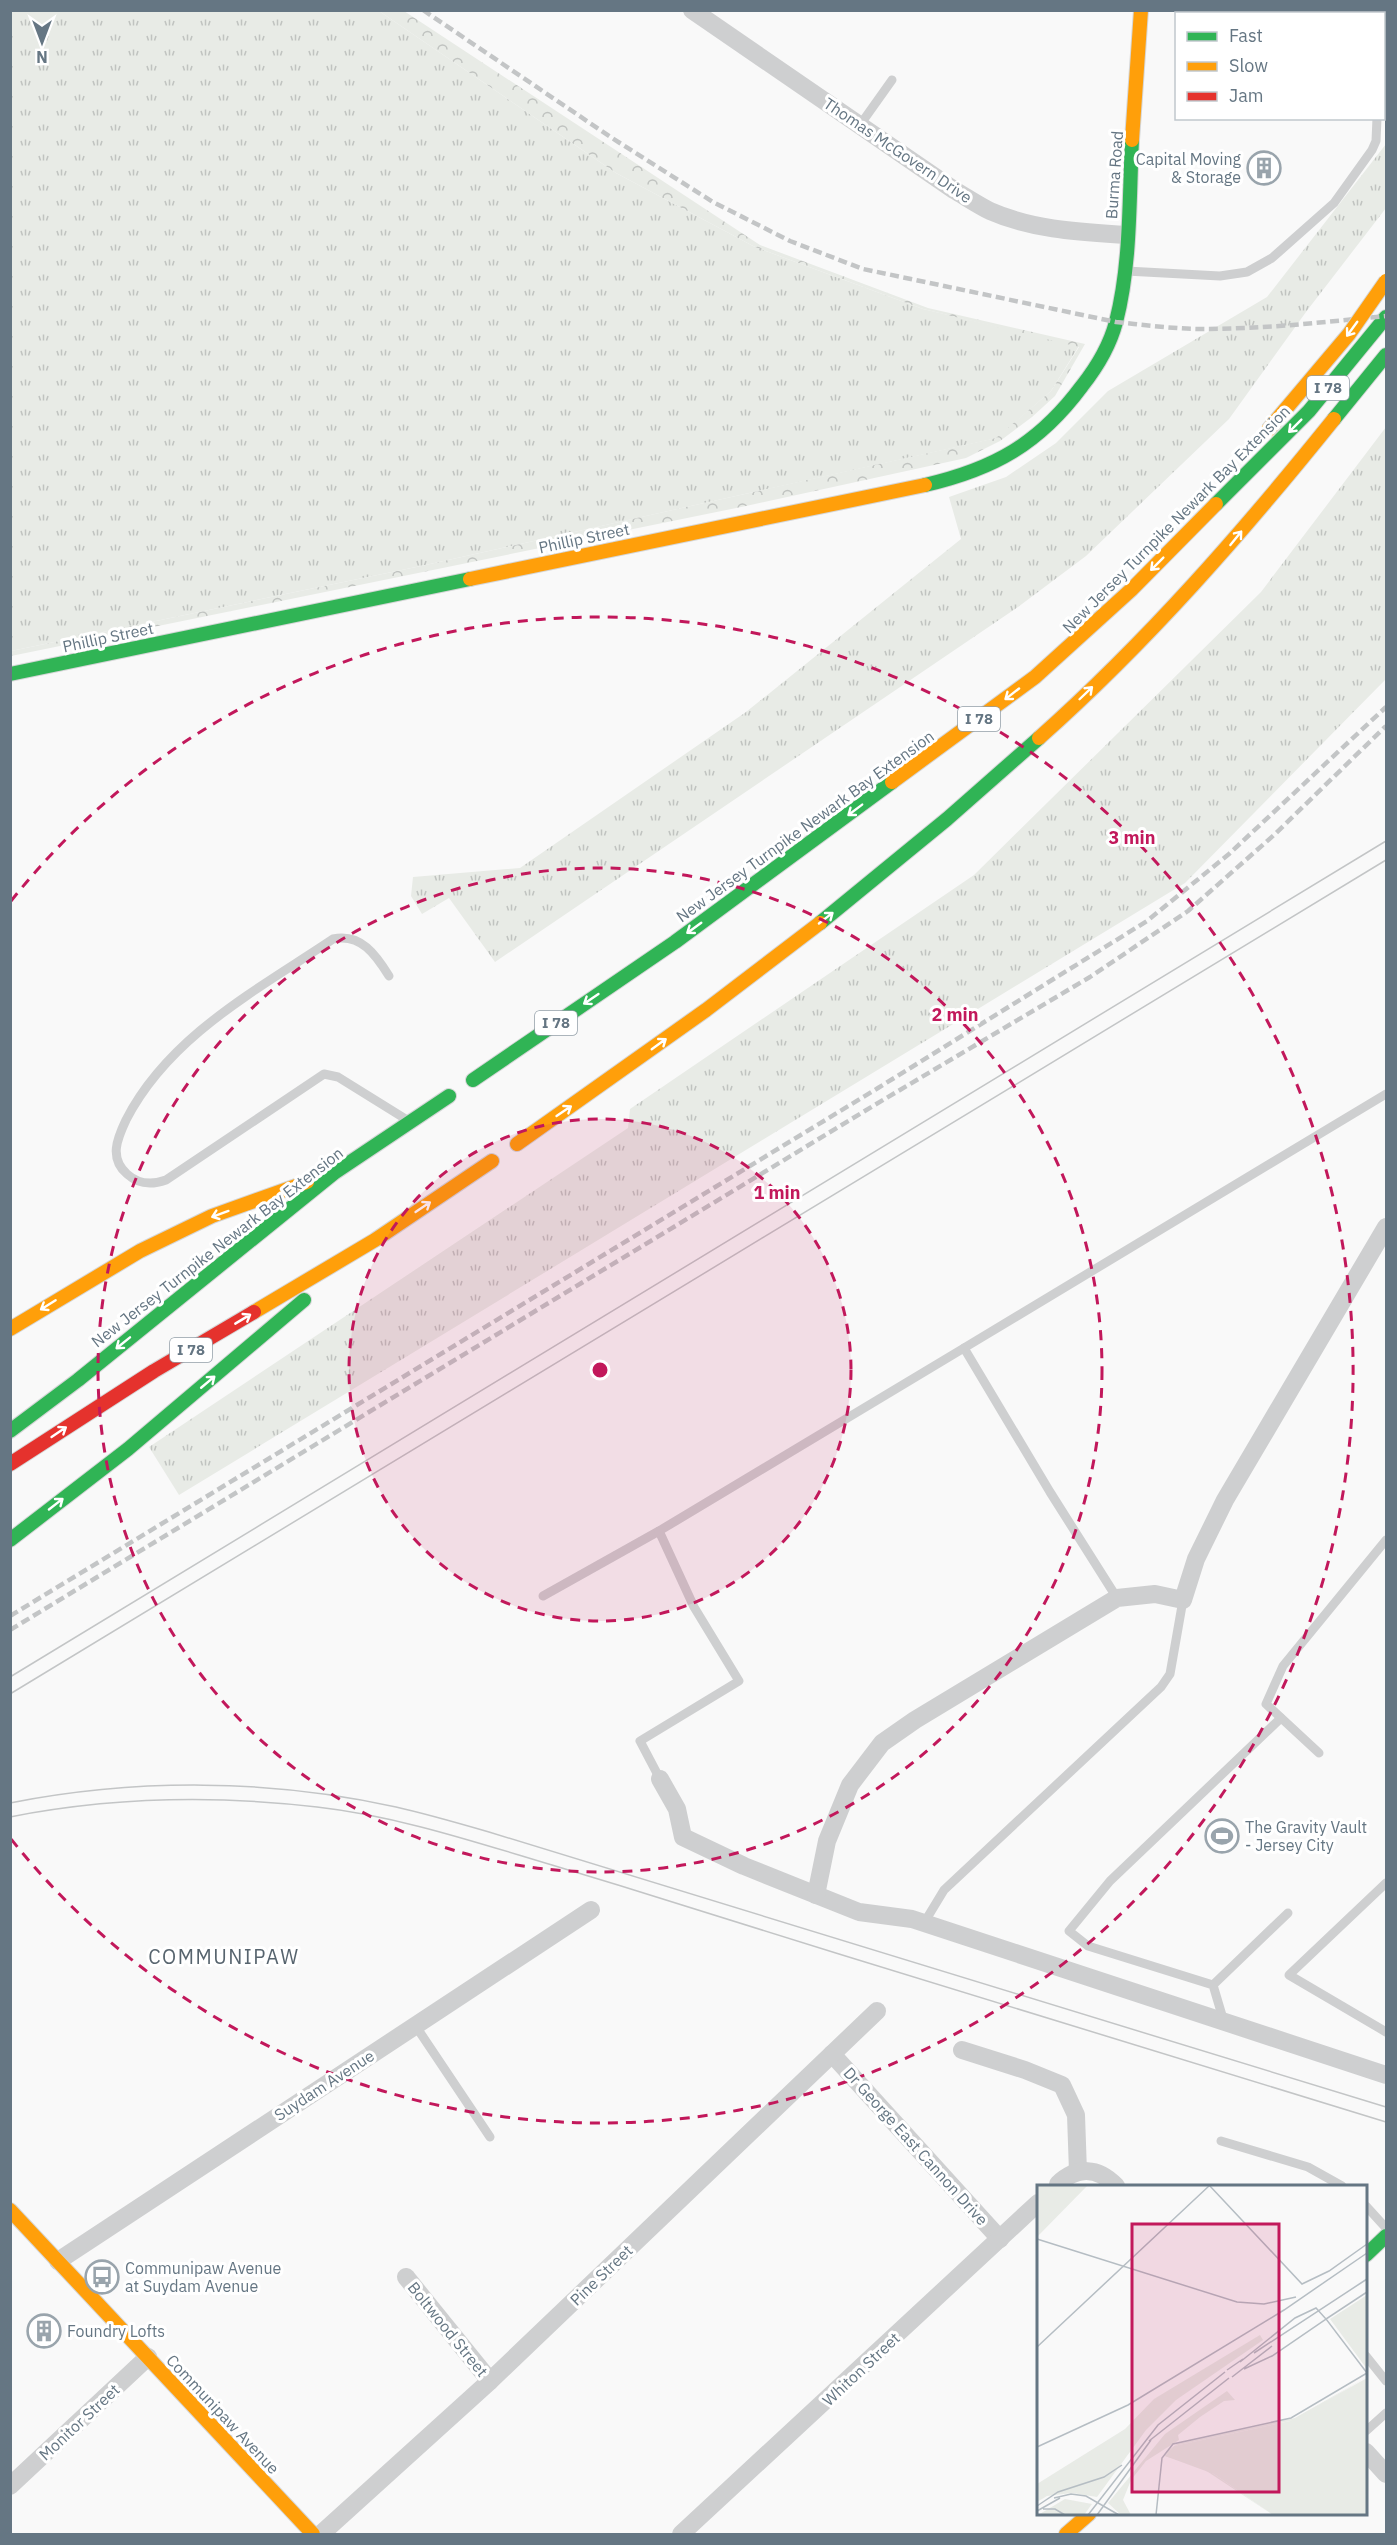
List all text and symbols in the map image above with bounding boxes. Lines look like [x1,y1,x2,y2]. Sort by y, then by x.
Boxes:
north arrow [12,12,72,72]
legend [1175,12,1385,120]
text: Fast [1229,24,1263,47]
text: N [36,47,48,67]
text: Slow [1229,54,1268,77]
text: Jam [1229,84,1264,107]
street label: Thomas McGovern Drive [820,93,976,207]
street label: Burma Road [1101,130,1127,220]
place label: Capital Moving & Storage [1136,149,1242,187]
building icon: Capital Moving & Storage [1246,150,1282,186]
one-way arrow [1346,320,1359,336]
road number: I 78 [1307,376,1349,400]
street label: New Jersey Turnpike Newark Bay Extension [1058,401,1294,637]
one-way arrow [1288,418,1302,433]
street label: Phillip Street [537,519,631,557]
one-way arrow [1230,530,1243,546]
one-way arrow [1150,557,1165,571]
street label: Phillip Street [61,618,155,656]
one-way arrow [1079,686,1094,701]
one-way arrow [1005,688,1021,701]
road number: I 78 [958,707,1000,731]
street label: New Jersey Turnpike Newark Bay Extension [672,726,938,926]
one-way arrow [847,803,863,816]
text: 3 min [1108,826,1156,849]
one-way arrow [818,912,834,925]
one-way arrow [687,922,703,934]
one-way arrow [584,993,600,1005]
text: 2 min [931,1003,979,1026]
road number: I 78 [535,1011,577,1035]
one-way arrow [651,1038,667,1051]
one-way arrow [556,1105,572,1117]
street label: New Jersey Turnpike Newark Bay Extension [87,1143,347,1351]
text: 1 min [753,1181,801,1204]
one-way arrow [414,1201,431,1213]
one-way arrow [211,1209,230,1220]
one-way arrow [40,1300,57,1312]
one-way arrow [234,1312,251,1324]
one-way arrow [116,1336,131,1350]
road number: I 78 [170,1338,212,1362]
centre of rings [590,1360,610,1380]
one-way arrow [200,1375,215,1389]
one-way arrow [50,1426,67,1438]
one-way arrow [48,1497,64,1510]
place label: The Gravity Vault - Jersey City [1245,1817,1367,1855]
sports icon: The Gravity Vault - Jersey City [1204,1818,1240,1854]
district label: COMMUNIPAW [148,1943,300,1970]
street label: Suydam Avenue [270,2045,378,2125]
street label: Dr George East Cannon Drive [840,2063,993,2229]
inset map [1037,2185,1367,2515]
street label: Pine Street [566,2240,636,2310]
place label: Communipaw Avenue at Suydam Avenue [125,2258,281,2296]
bus stop icon: Communipaw Avenue at Suydam Avenue [84,2259,120,2295]
street label: Boltwood Street [404,2277,492,2381]
building icon: Foundry Lofts [26,2313,62,2349]
place label: Foundry Lofts [67,2321,165,2341]
street label: Whiton Street [818,2328,904,2410]
street label: Communipaw Avenue [162,2350,284,2478]
street label: Monitor Street [34,2380,124,2464]

